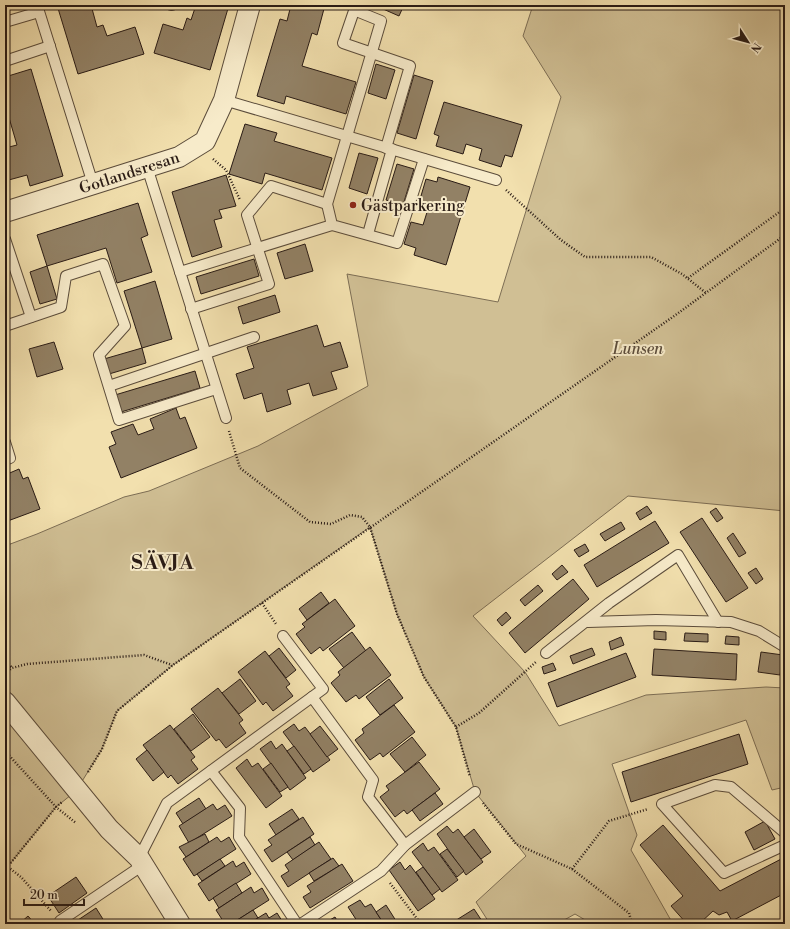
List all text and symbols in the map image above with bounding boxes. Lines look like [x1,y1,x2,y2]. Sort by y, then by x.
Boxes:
north arrow [728,22,768,62]
text: N [747,40,764,55]
street label: Gotlandsresan [77,147,183,199]
place label: Gästparkering [361,196,465,216]
marker: Gästparkering [348,200,358,210]
park label: Lunsen [612,339,664,359]
district label: SÄVJA [131,550,195,576]
scale bar [24,881,84,907]
text: 20 m [30,888,58,903]

